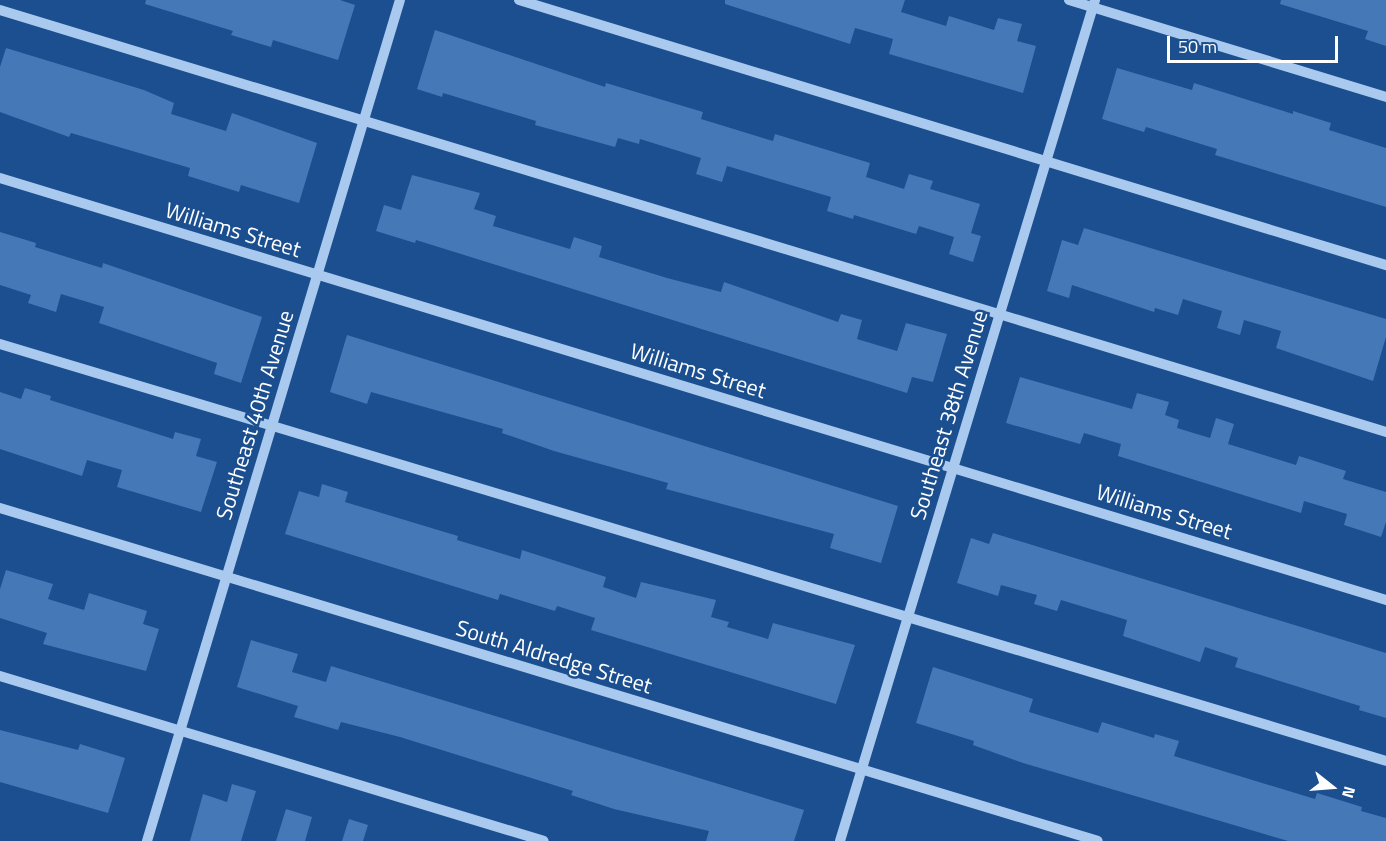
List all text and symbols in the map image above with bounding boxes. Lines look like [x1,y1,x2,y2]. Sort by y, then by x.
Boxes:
scale bar [1170,24,1341,62]
text: 50 m [1178,33,1217,60]
street label: Williams Street [162,197,304,263]
street label: Southeast 40th Avenue [211,307,299,523]
street label: Southeast 38th Avenue [905,307,993,523]
street label: Williams Street [627,338,769,404]
street label: Williams Street [1093,479,1235,545]
street label: South Aldredge Street [453,615,655,699]
north arrow [1302,757,1362,817]
text: N [1336,783,1362,801]

